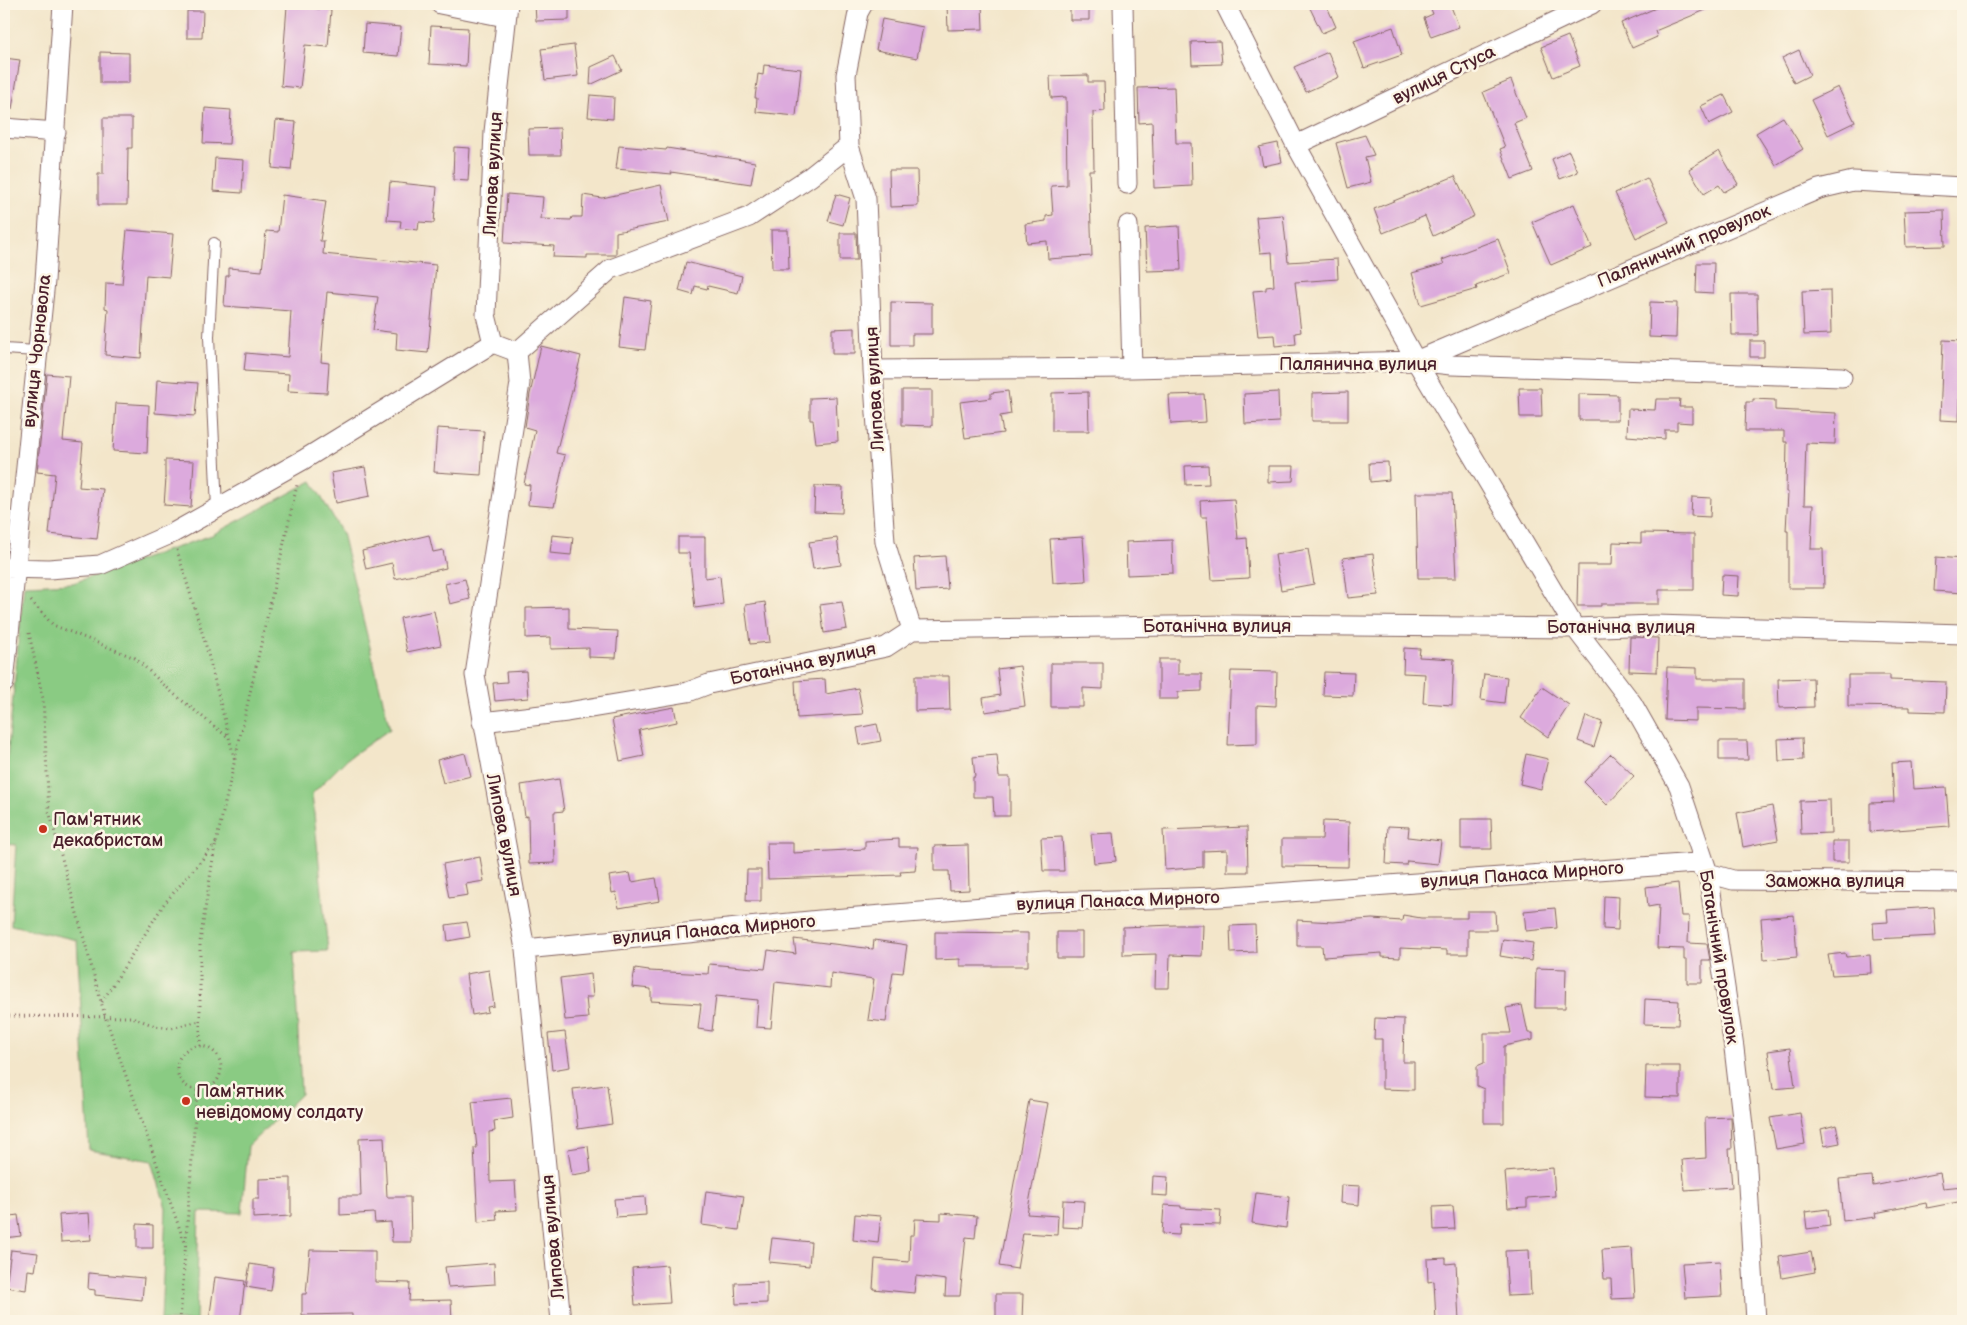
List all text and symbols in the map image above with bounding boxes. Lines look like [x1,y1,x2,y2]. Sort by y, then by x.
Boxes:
street label: вулиця Стуса [1389,41,1499,109]
street label: Липова вулиця [479,111,507,238]
street label: Паляничний провулок [1594,200,1774,292]
street label: вулиця Чорновола [19,273,56,429]
street label: Липова вулиця [861,326,889,453]
street label: Палянична вулиця [1279,354,1437,375]
street label: Ботанічна вулиця [1143,616,1291,637]
street label: Ботанічна вулиця [1547,617,1695,638]
street label: Ботанічна вулиця [728,638,878,690]
street label: Липова вулиця [482,771,526,898]
place label: Пам'ятник декабристам [53,809,163,851]
marker: Пам'ятник декабристам [37,823,49,835]
street label: вулиця Панаса Мирного [1420,857,1624,893]
street label: Ботанічний провулок [1695,868,1743,1046]
street label: Заможна вулиця [1766,871,1904,892]
street label: вулиця Панаса Мирного [1016,887,1220,915]
street label: вулиця Панаса Мирного [612,911,816,949]
place label: Пам'ятник невідомому солдату [196,1081,364,1123]
marker: Пам'ятник невідомому солдату [180,1095,192,1107]
street label: Липова вулиця [537,1174,569,1301]

